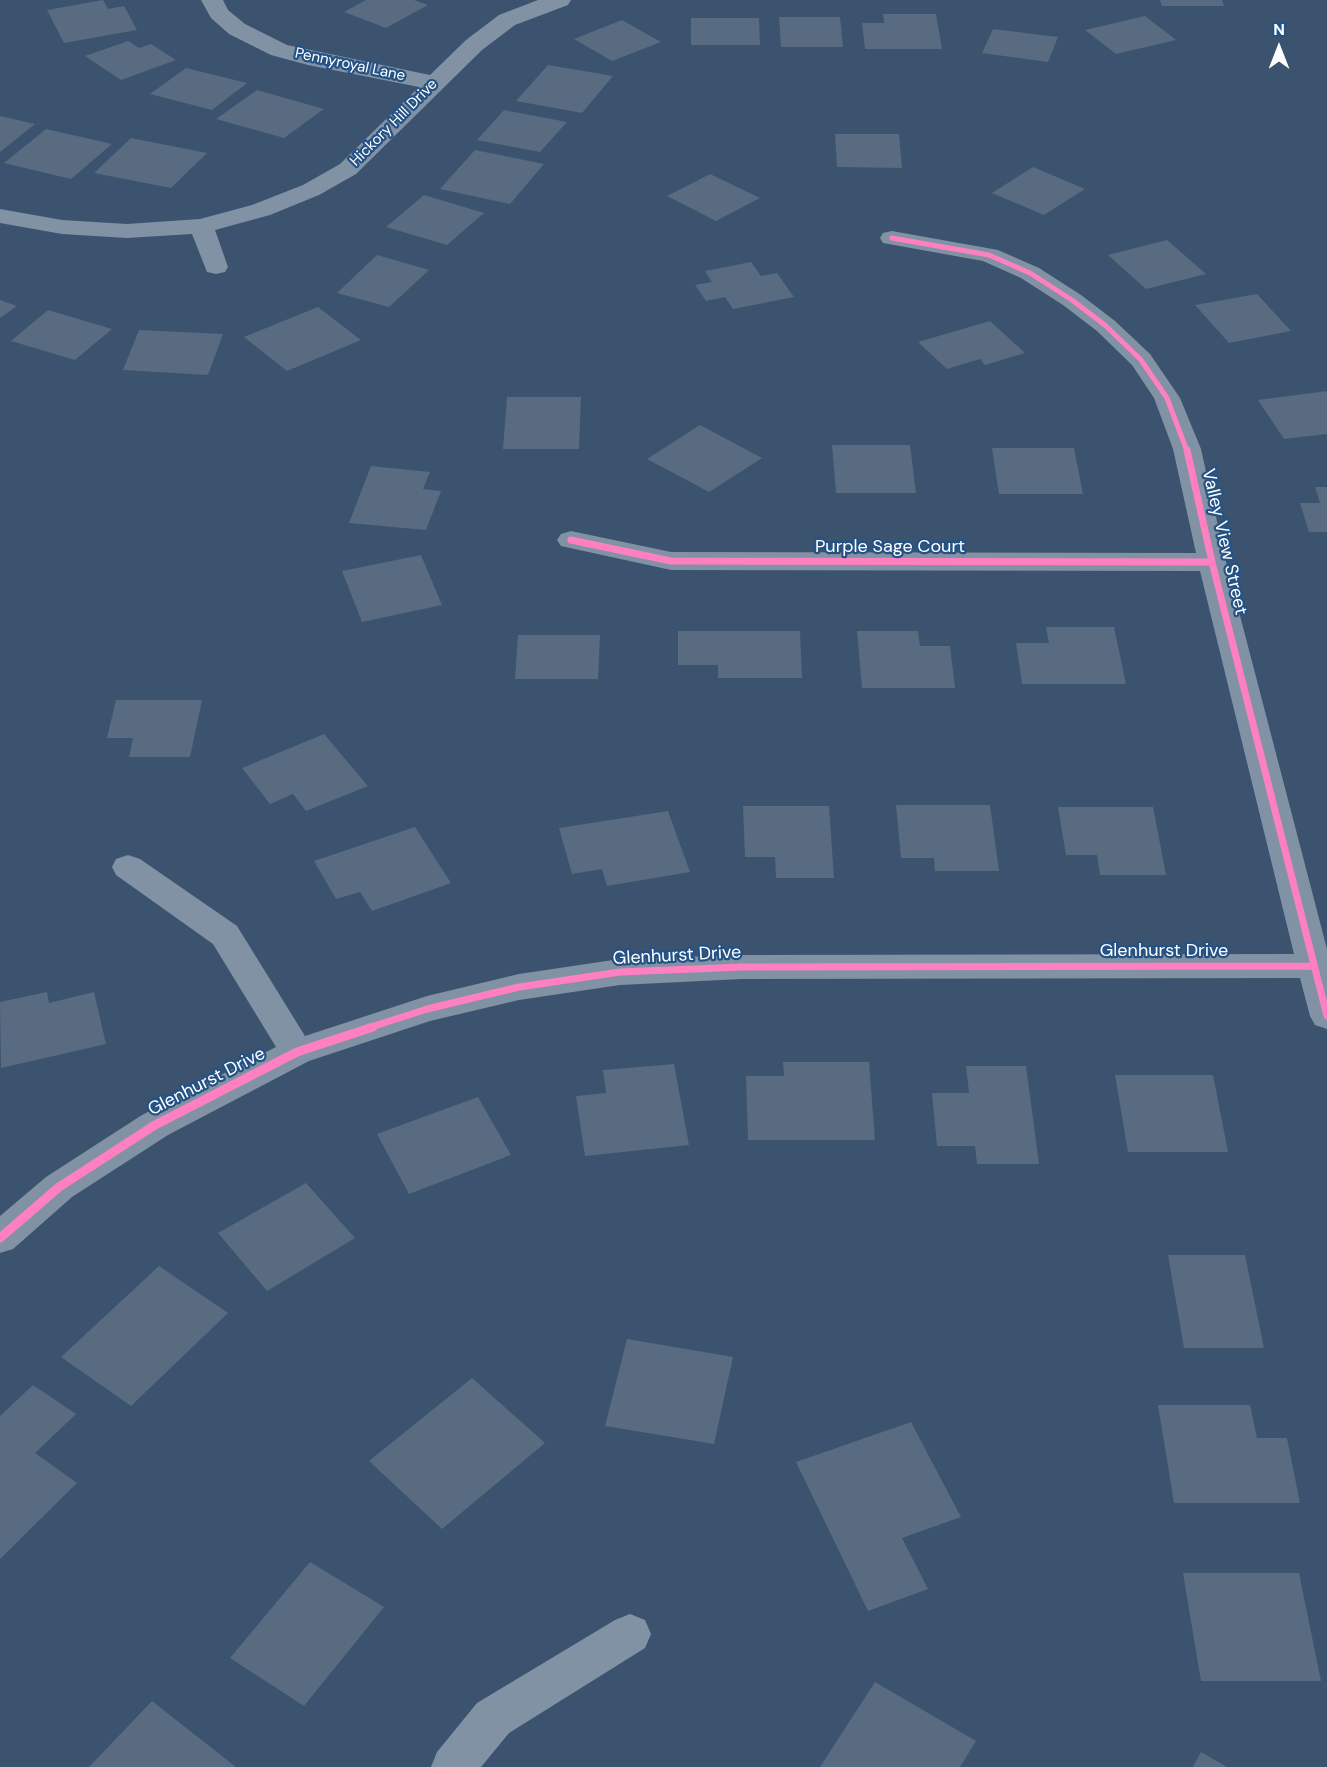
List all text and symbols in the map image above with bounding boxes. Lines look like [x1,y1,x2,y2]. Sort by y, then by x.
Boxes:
north arrow [1249,18,1309,78]
text: N [1273,19,1285,40]
street label: Pennyroyal Lane [293,45,407,85]
street label: Hickory Hill Drive [347,76,441,170]
street label: Valley View Street [1197,467,1251,617]
street label: Purple Sage Court [815,536,965,558]
street label: Glenhurst Drive [1100,940,1228,962]
street label: Glenhurst Drive [612,942,742,970]
street label: Glenhurst Drive [145,1043,269,1121]

